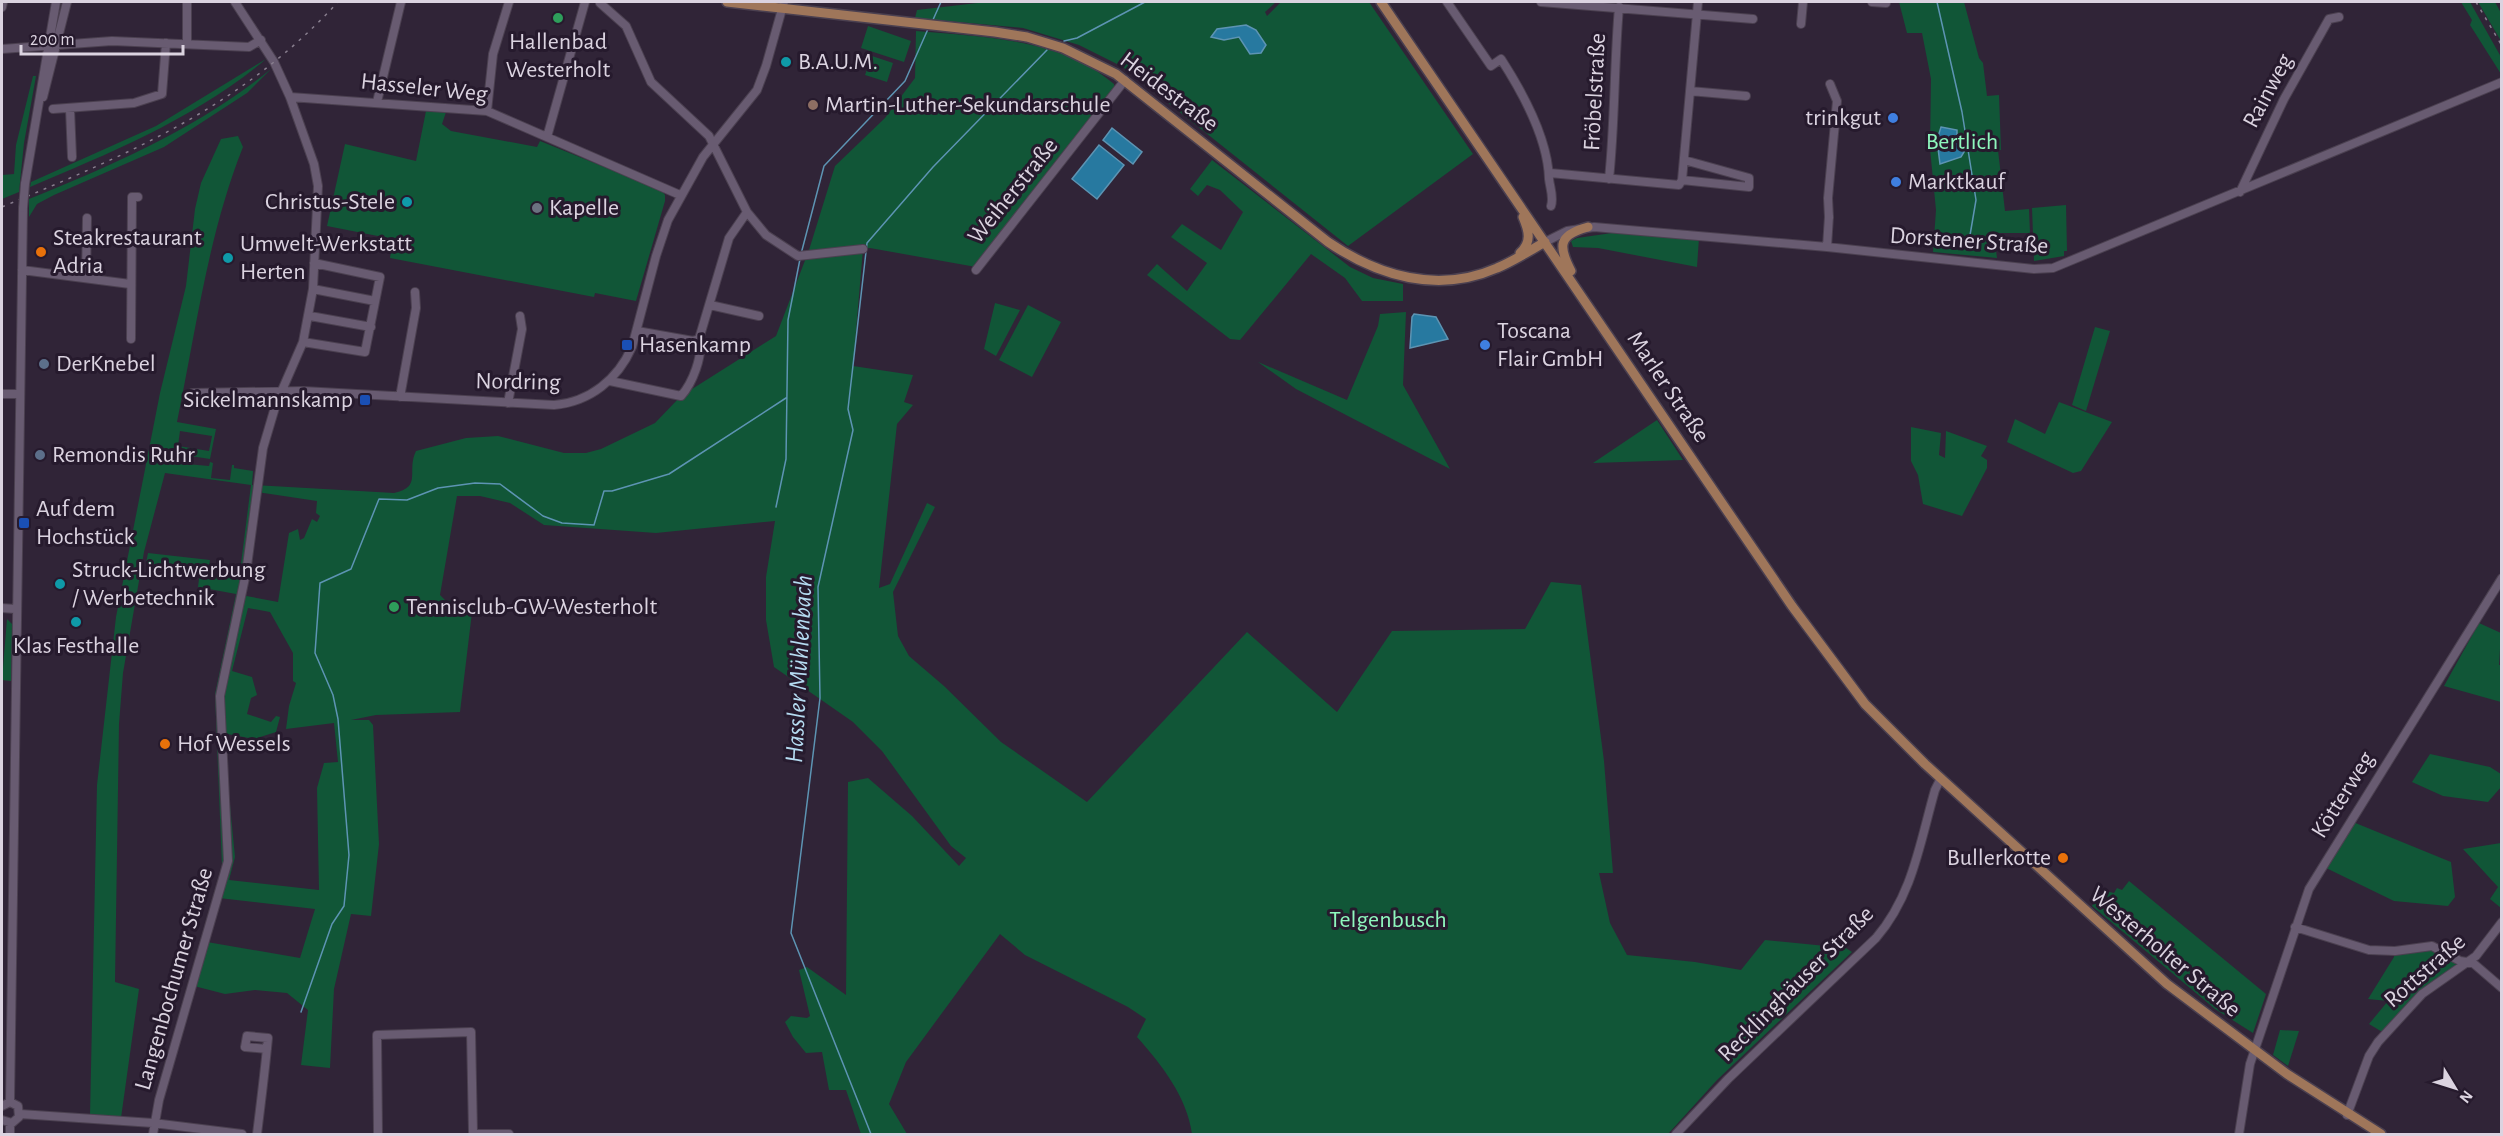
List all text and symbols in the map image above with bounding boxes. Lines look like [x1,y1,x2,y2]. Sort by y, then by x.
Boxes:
marker: Hallenbad Westerholt [551,11,565,25]
scale bar [21,18,183,56]
place label: Hallenbad Westerholt [506,30,611,82]
text: 200 m [30,31,75,49]
street label: Fröbelstraße [1580,33,1610,151]
street label: Heidestraße [1116,48,1222,136]
place label: B.A.U.M. [798,50,878,74]
street label: Rainweg [2239,50,2298,132]
marker: B.A.U.M. [779,55,793,69]
street label: Hasseler Weg [359,69,489,107]
place label: Martin-Luther-Sekundarschule [825,93,1111,117]
marker: Martin-Luther-Sekundarschule [806,98,820,112]
place label: trinkgut [1805,106,1881,130]
marker: trinkgut [1886,111,1900,125]
park label: Bertlich [1926,130,1998,154]
street label: Weiherstraße [963,134,1063,248]
place label: Marktkauf [1908,170,2006,194]
marker: Marktkauf [1889,175,1903,189]
place label: Christus-Stele [265,190,395,214]
marker: Christus-Stele [400,195,414,209]
place label: Kapelle [549,196,619,220]
marker: Kapelle [530,201,544,215]
street label: Dorstener Straße [1889,223,2049,259]
place label: Steakrestaurant Adria [53,226,202,278]
place label: Umwelt-Werkstatt Herten [240,232,412,284]
marker: Steakrestaurant Adria [34,245,48,259]
marker: Umwelt-Werkstatt Herten [221,251,235,265]
place label: Toscana Flair GmbH [1497,319,1603,371]
street label: Marler Straße [1622,327,1714,447]
place label: Hasenkamp [639,333,751,357]
marker: Hasenkamp [620,338,634,352]
marker: Toscana Flair GmbH [1478,338,1492,352]
place label: DerKnebel [56,352,156,376]
marker: DerKnebel [37,357,51,371]
street label: Nordring [475,369,561,395]
place label: Sickelmannskamp [183,388,353,412]
marker: Sickelmannskamp [358,393,372,407]
place label: Remondis Ruhr [52,443,195,467]
marker: Remondis Ruhr [33,448,47,462]
place label: Auf dem Hochstück [36,497,134,549]
marker: Auf dem Hochstück [17,516,31,530]
place label: Struck-Lichtwerbung / Werbetechnik [72,558,266,610]
water label: Hassler Mühlenbach [781,574,817,764]
marker: Struck-Lichtwerbung / Werbetechnik [53,577,67,591]
place label: Tennisclub-GW-Westerholt [406,595,658,619]
marker: Tennisclub-GW-Westerholt [387,600,401,614]
marker: Klas Festhalle [69,615,83,629]
place label: Klas Festhalle [13,634,139,658]
place label: Hof Wessels [177,732,291,756]
marker: Hof Wessels [158,737,172,751]
street label: Kötterweg [2307,747,2379,842]
place label: Bullerkotte [1947,846,2051,870]
marker: Bullerkotte [2056,851,2070,865]
street label: Langenbochumer Straße [131,865,217,1093]
street label: Westerholter Straße [2085,882,2245,1022]
street label: Recklinghäuser Straße [1714,902,1878,1066]
park label: Telgenbusch [1329,908,1447,932]
street label: Rottstraße [2380,929,2470,1013]
north arrow [2425,1058,2485,1118]
text: N [2456,1087,2476,1106]

